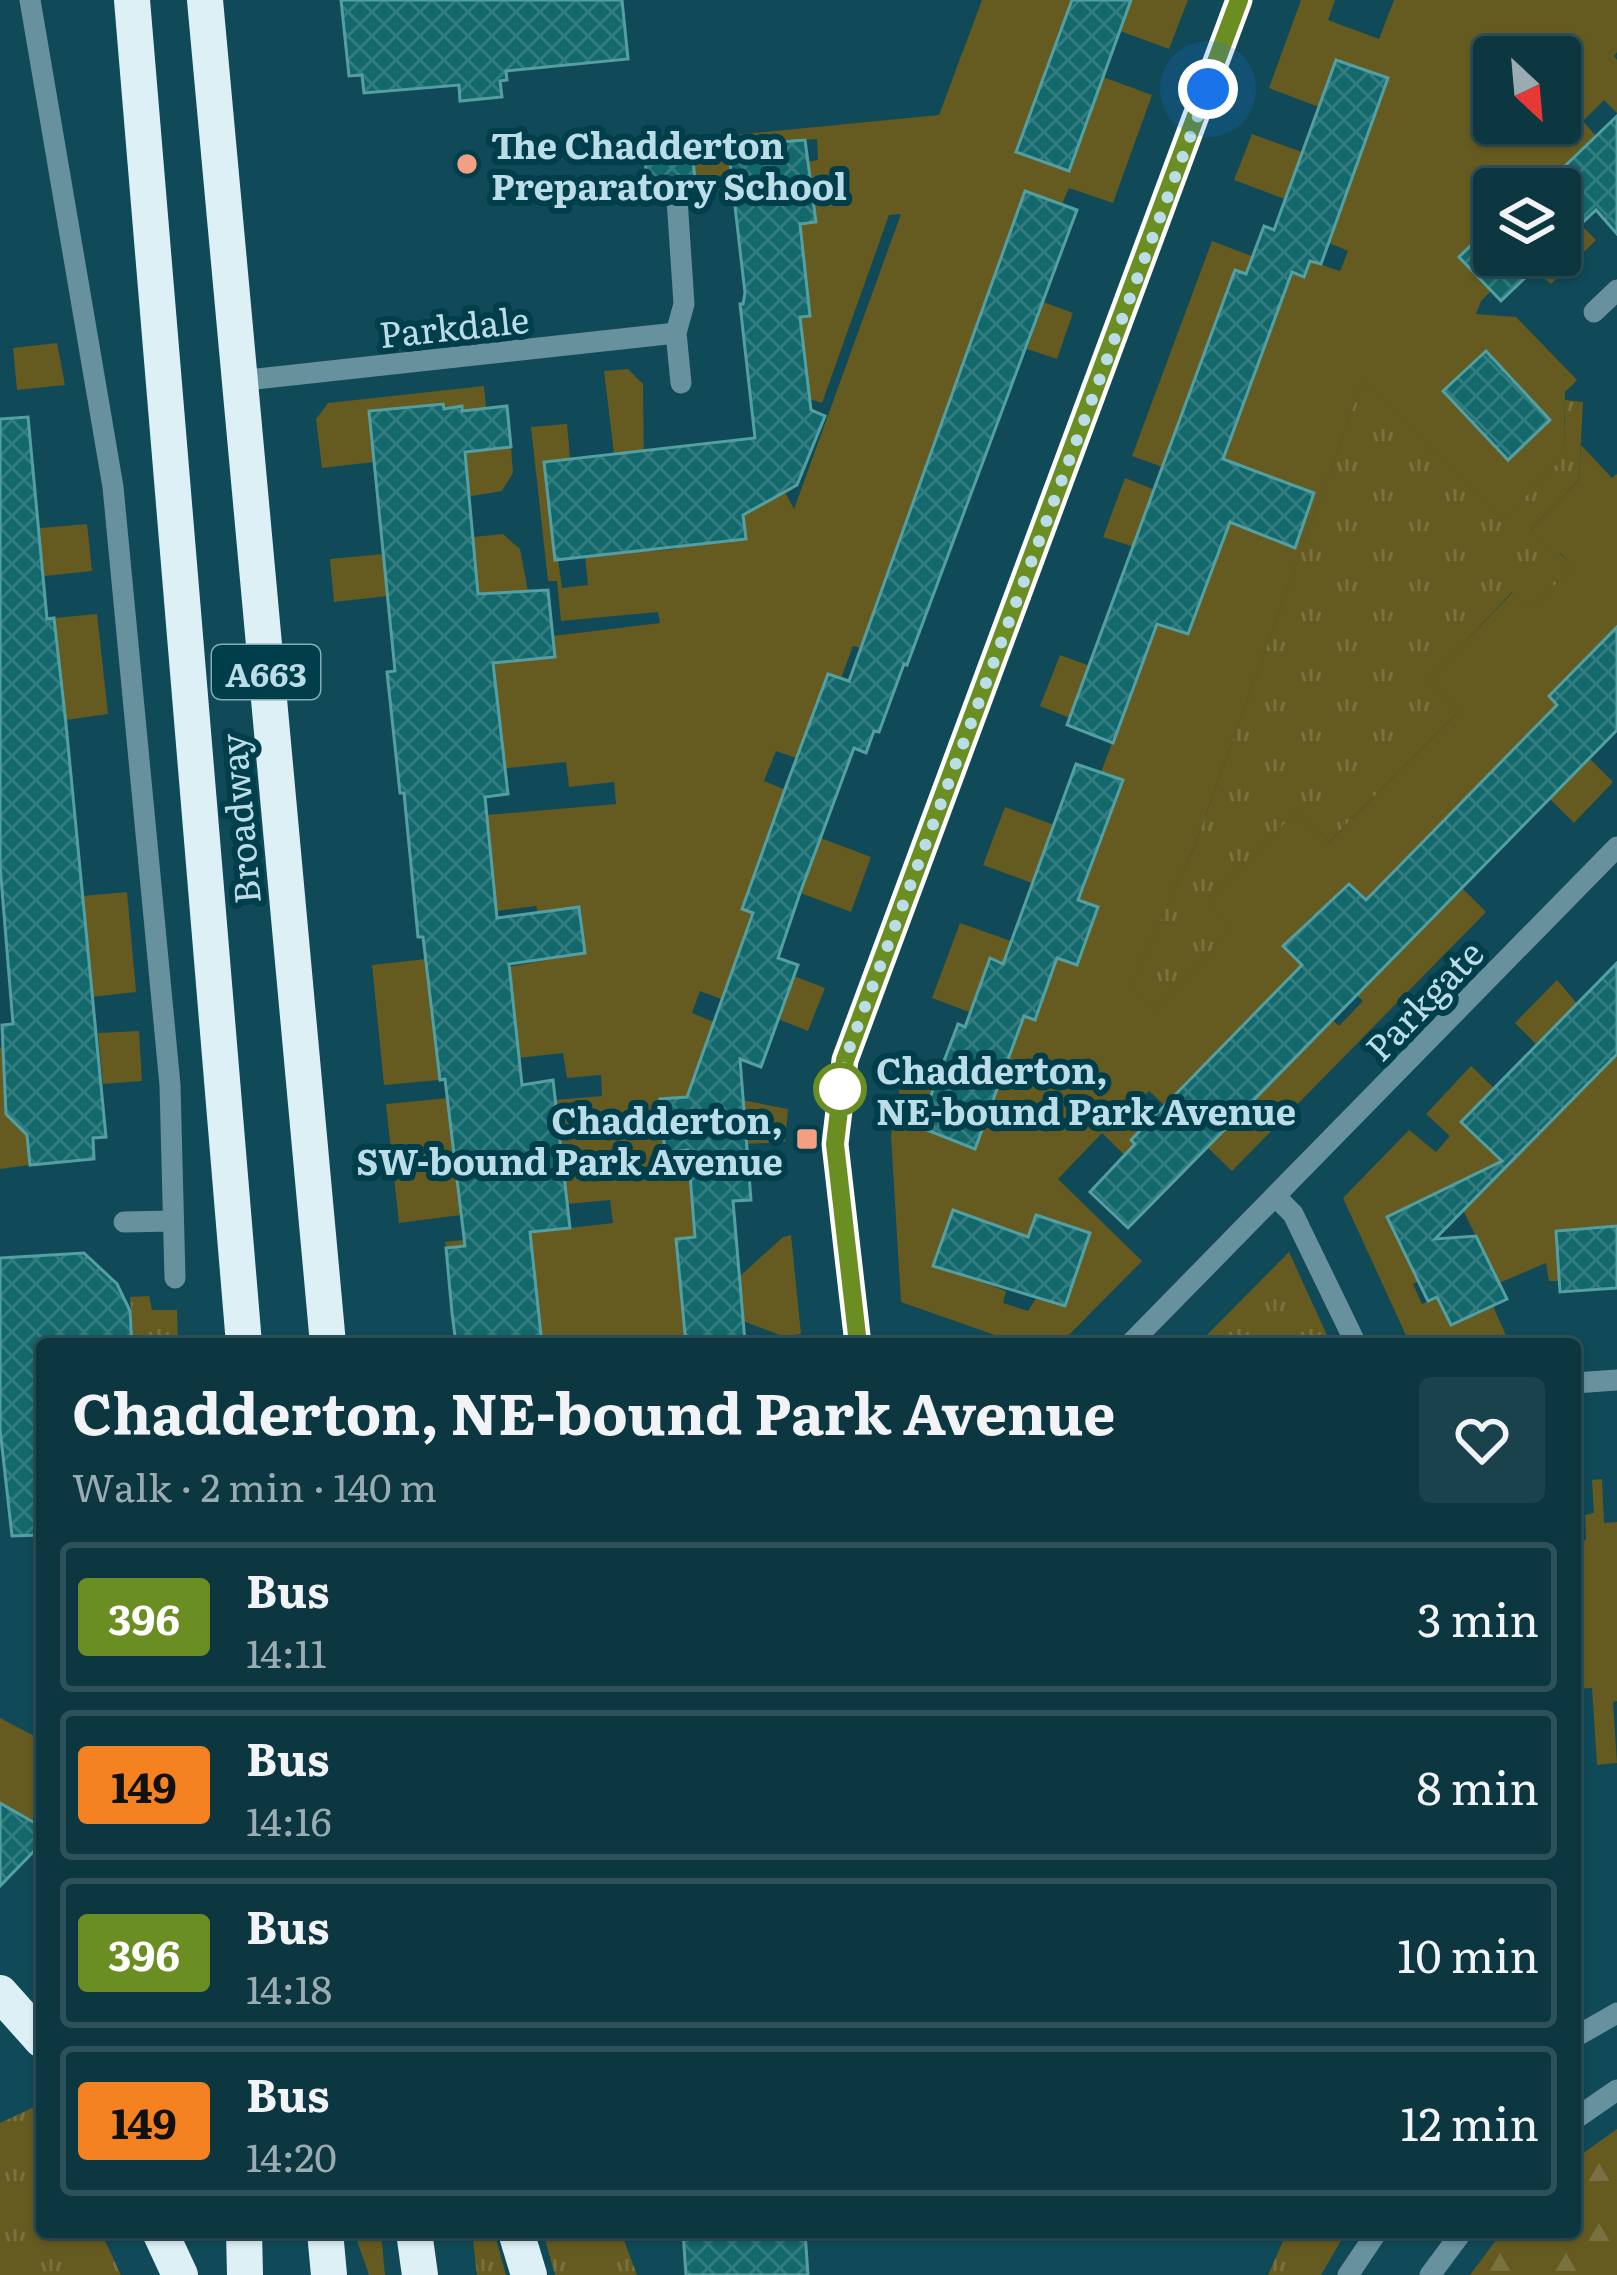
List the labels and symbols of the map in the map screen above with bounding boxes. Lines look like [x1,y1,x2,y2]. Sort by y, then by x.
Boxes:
north arrow [1473,36,1581,144]
your location [1178,59,1238,119]
place label: The Chadderton Preparatory School [491,117,847,211]
marker: The Chadderton Preparatory School [454,151,480,177]
street label: Parkdale [376,291,532,359]
road number: A663 [212,645,320,699]
street label: Broadway [204,731,272,906]
street label: Parkgate [1352,927,1494,1071]
place label: Chadderton, NE-bound Park Avenue [876,1042,1296,1136]
marker: Chadderton, NE-bound Park Avenue [815,1064,865,1114]
place label: Chadderton, SW-bound Park Avenue [356,1092,783,1186]
marker: Chadderton, SW-bound Park Avenue [794,1126,820,1152]

